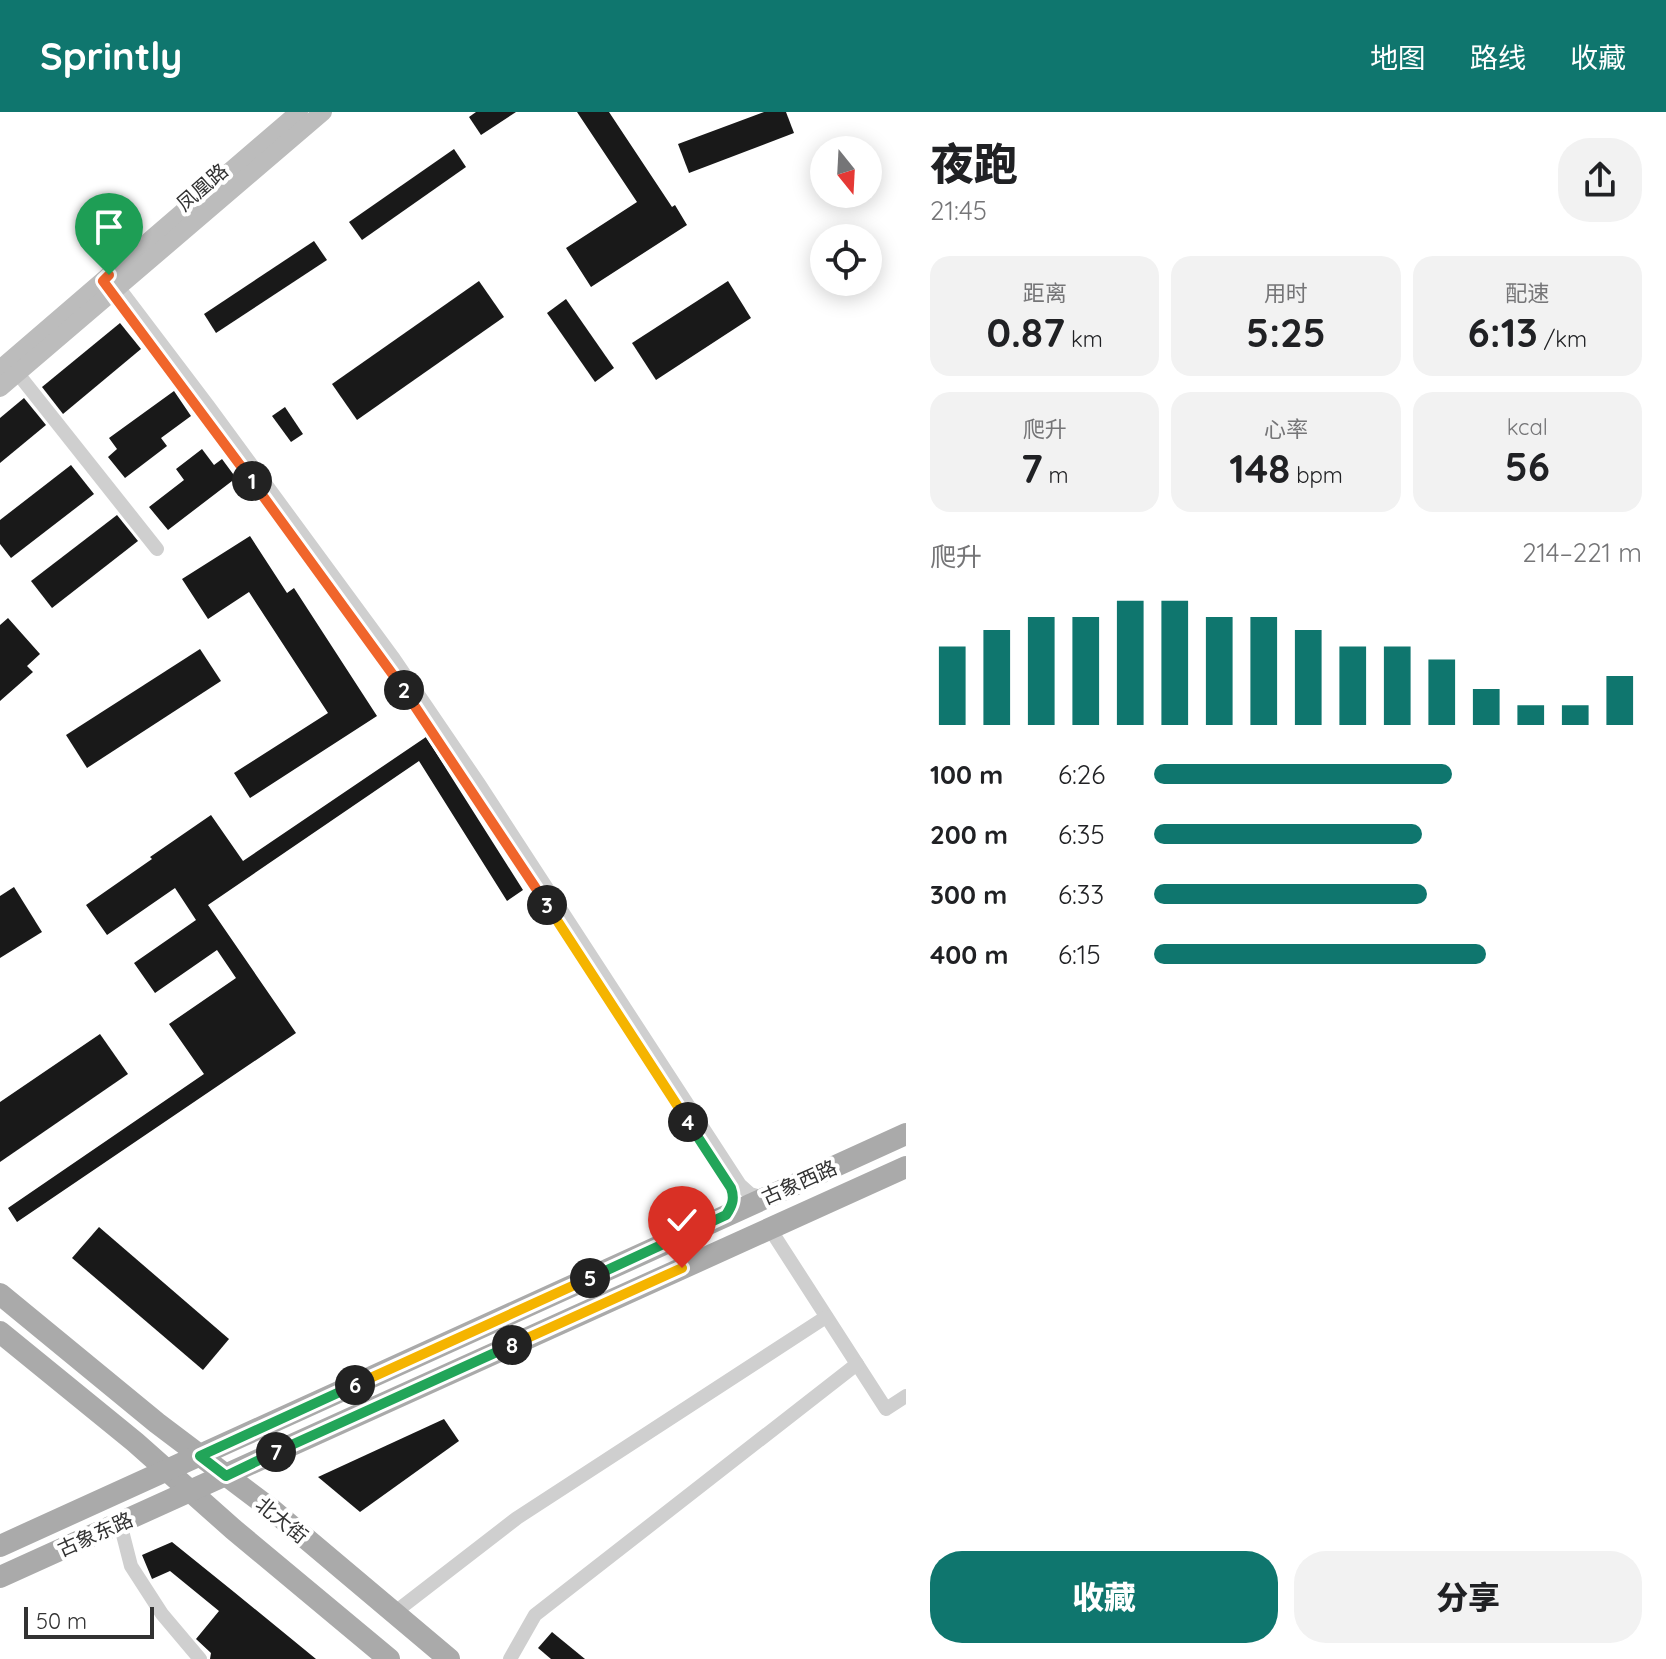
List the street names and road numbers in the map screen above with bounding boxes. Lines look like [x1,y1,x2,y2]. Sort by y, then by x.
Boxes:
street label: 凤凰路 [171,158,233,216]
street label: 古象西路 [757,1154,841,1210]
street label: 北大街 [251,1491,313,1549]
street label: 古象东路 [53,1506,137,1562]

